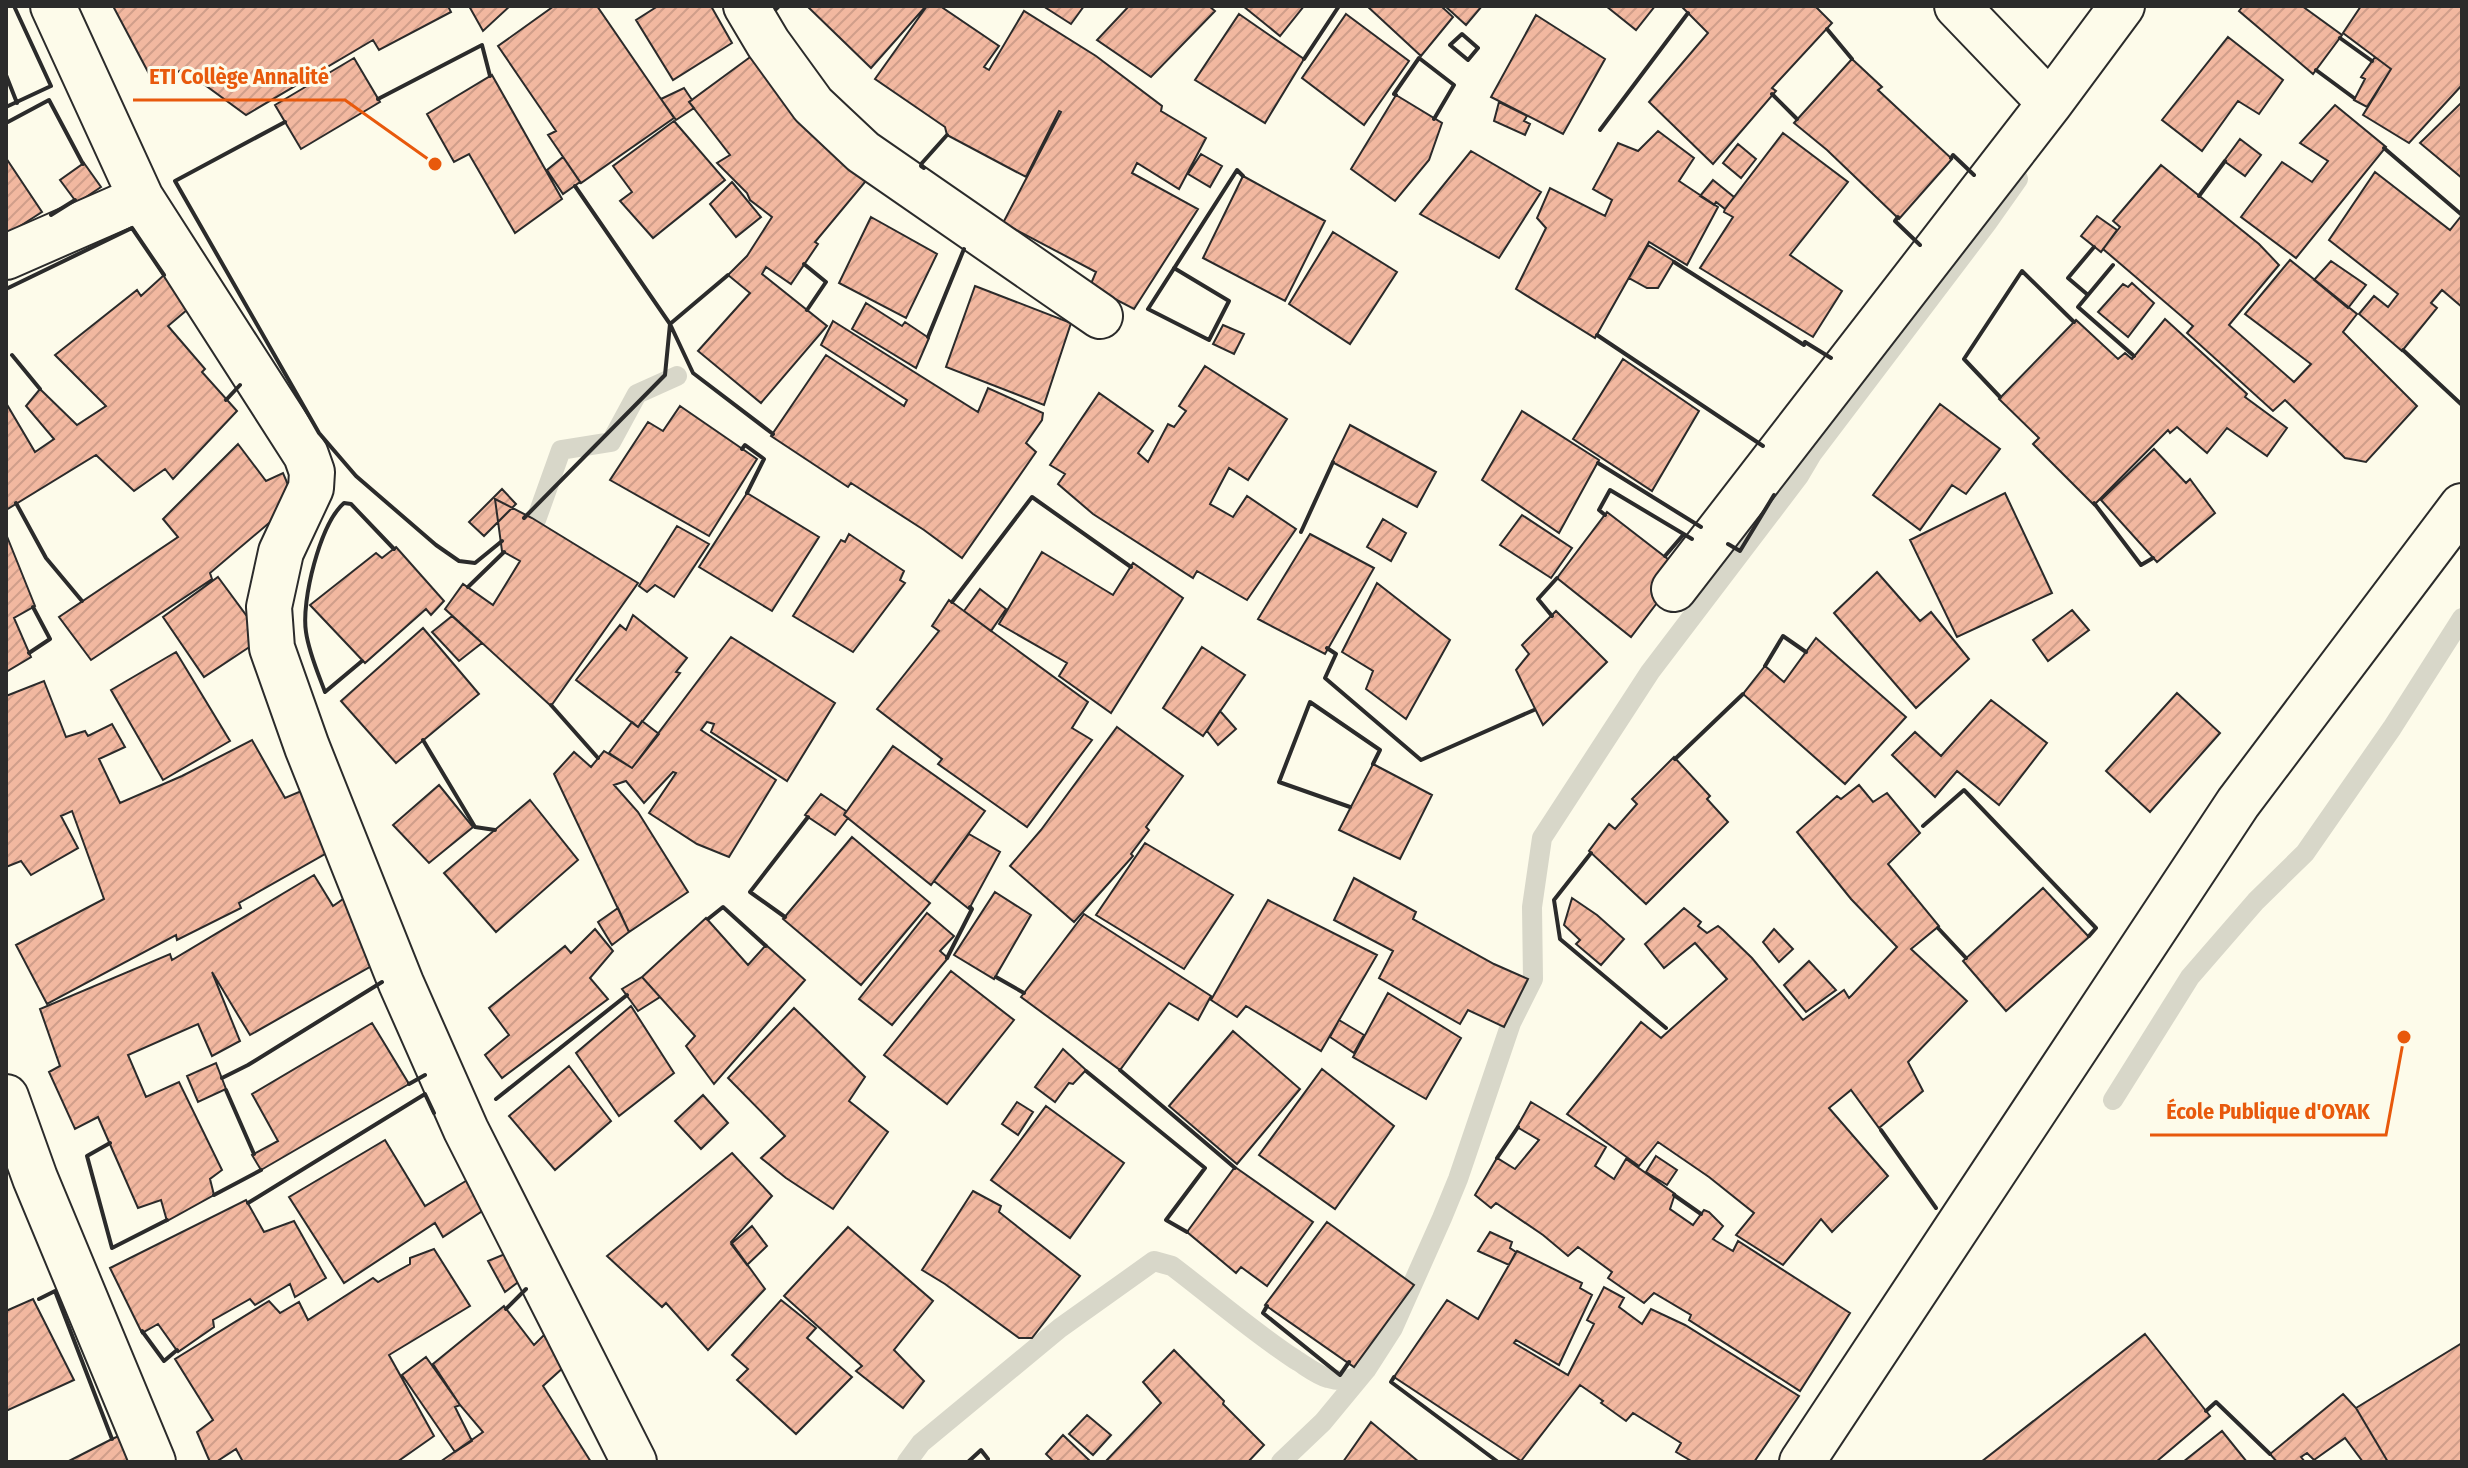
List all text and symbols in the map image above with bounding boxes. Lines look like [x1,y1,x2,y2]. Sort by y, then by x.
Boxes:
callout: ETI Collège Annalité [133,54,345,100]
text: ETI Collège Annalité [149,63,329,90]
callout: École Publique d'OYAK [2150,1089,2386,1135]
text: École Publique d'OYAK [2166,1098,2371,1125]

